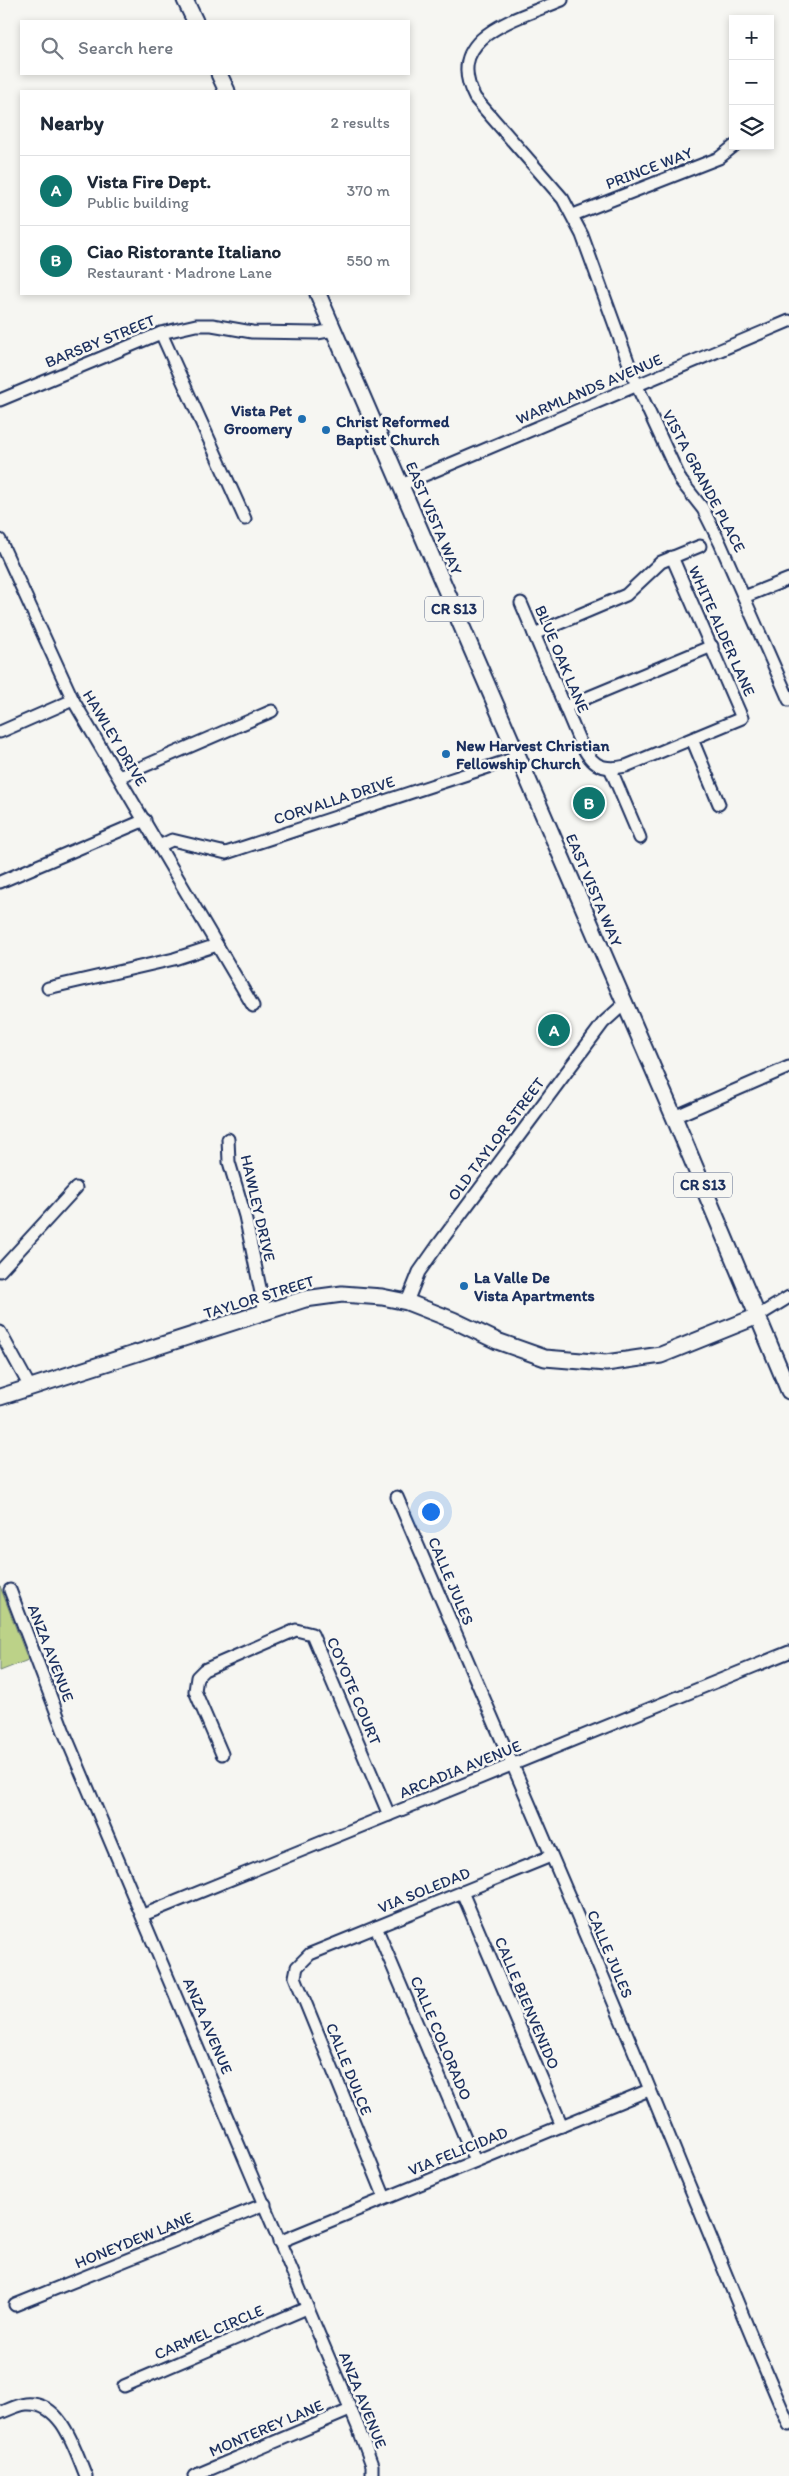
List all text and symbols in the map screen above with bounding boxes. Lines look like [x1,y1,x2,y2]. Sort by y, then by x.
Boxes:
map controls [729,15,774,150]
button: + [729,15,774,60]
search box [20,20,410,75]
icon: search [38,34,66,62]
text: Search here [78,36,173,59]
button: − [729,60,774,105]
button: layers [729,105,774,150]
text: Nearby [40,110,104,135]
text: 2 results [330,113,390,132]
street label: PRINCE WAY [603,143,695,193]
text: Vista Fire Dept. [87,170,211,193]
text: A [51,181,61,200]
text: 370 m [346,181,390,200]
text: Public building [87,193,189,212]
text: Ciao Ristorante Italiano [87,240,281,263]
text: B [51,251,61,270]
text: 550 m [346,251,390,270]
text: Restaurant · Madrone Lane [87,263,272,282]
street label: BARSBY STREET [42,310,158,372]
street label: WARMLANDS AVENUE [513,349,665,428]
place label: Vista Pet Groomery [224,401,292,439]
street label: VISTA GRANDE PLACE [658,406,750,556]
place label: Christ Reformed Baptist Church [336,412,450,450]
marker: Vista Pet Groomery [296,413,308,425]
marker: Christ Reformed Baptist Church [320,424,332,436]
street label: EAST VISTA WAY [402,459,466,577]
street label: WHITE ALDER LANE [685,563,759,699]
road number: CR S13 [425,596,483,622]
street label: BLUE OAK LANE [531,602,593,716]
street label: HAWLEY DRIVE [79,686,151,790]
place label: New Harvest Christian Fellowship Church [456,736,611,774]
marker: New Harvest Christian Fellowship Church [440,748,452,760]
street label: CORVALLA DRIVE [271,771,397,829]
pin: B [573,784,605,822]
street label: EAST VISTA WAY [562,831,626,949]
pin: A [538,1011,570,1049]
street label: OLD TAYLOR STREET [443,1074,549,1204]
street label: HAWLEY DRIVE [236,1153,280,1263]
road number: CR S13 [674,1172,732,1198]
place label: La Valle De Vista Apartments [474,1268,595,1306]
street label: TAYLOR STREET [201,1271,317,1323]
marker: La Valle De Vista Apartments [458,1280,470,1292]
your location [418,1499,444,1525]
street label: CALLE JULES [424,1534,478,1628]
street label: ANZA AVENUE [24,1602,78,1704]
street label: COYOTE COURT [323,1634,385,1748]
street label: ARCADIA AVENUE [396,1736,524,1802]
street label: VIA SOLEDAD [375,1863,473,1917]
street label: CALLE JULES [583,1907,637,2001]
street label: CALLE BIENVENIDO [490,1934,564,2072]
street label: CALLE COLORADO [406,1973,476,2103]
street label: ANZA AVENUE [179,1975,237,2077]
street label: CALLE DULCE [322,2020,376,2118]
street label: VIA FELICIDAD [405,2122,511,2180]
street label: HONEYDEW LANE [72,2208,196,2272]
street label: CARMEL CIRCLE [151,2300,267,2364]
street label: ANZA AVENUE [335,2349,391,2451]
street label: MONTEREY LANE [206,2395,326,2461]

